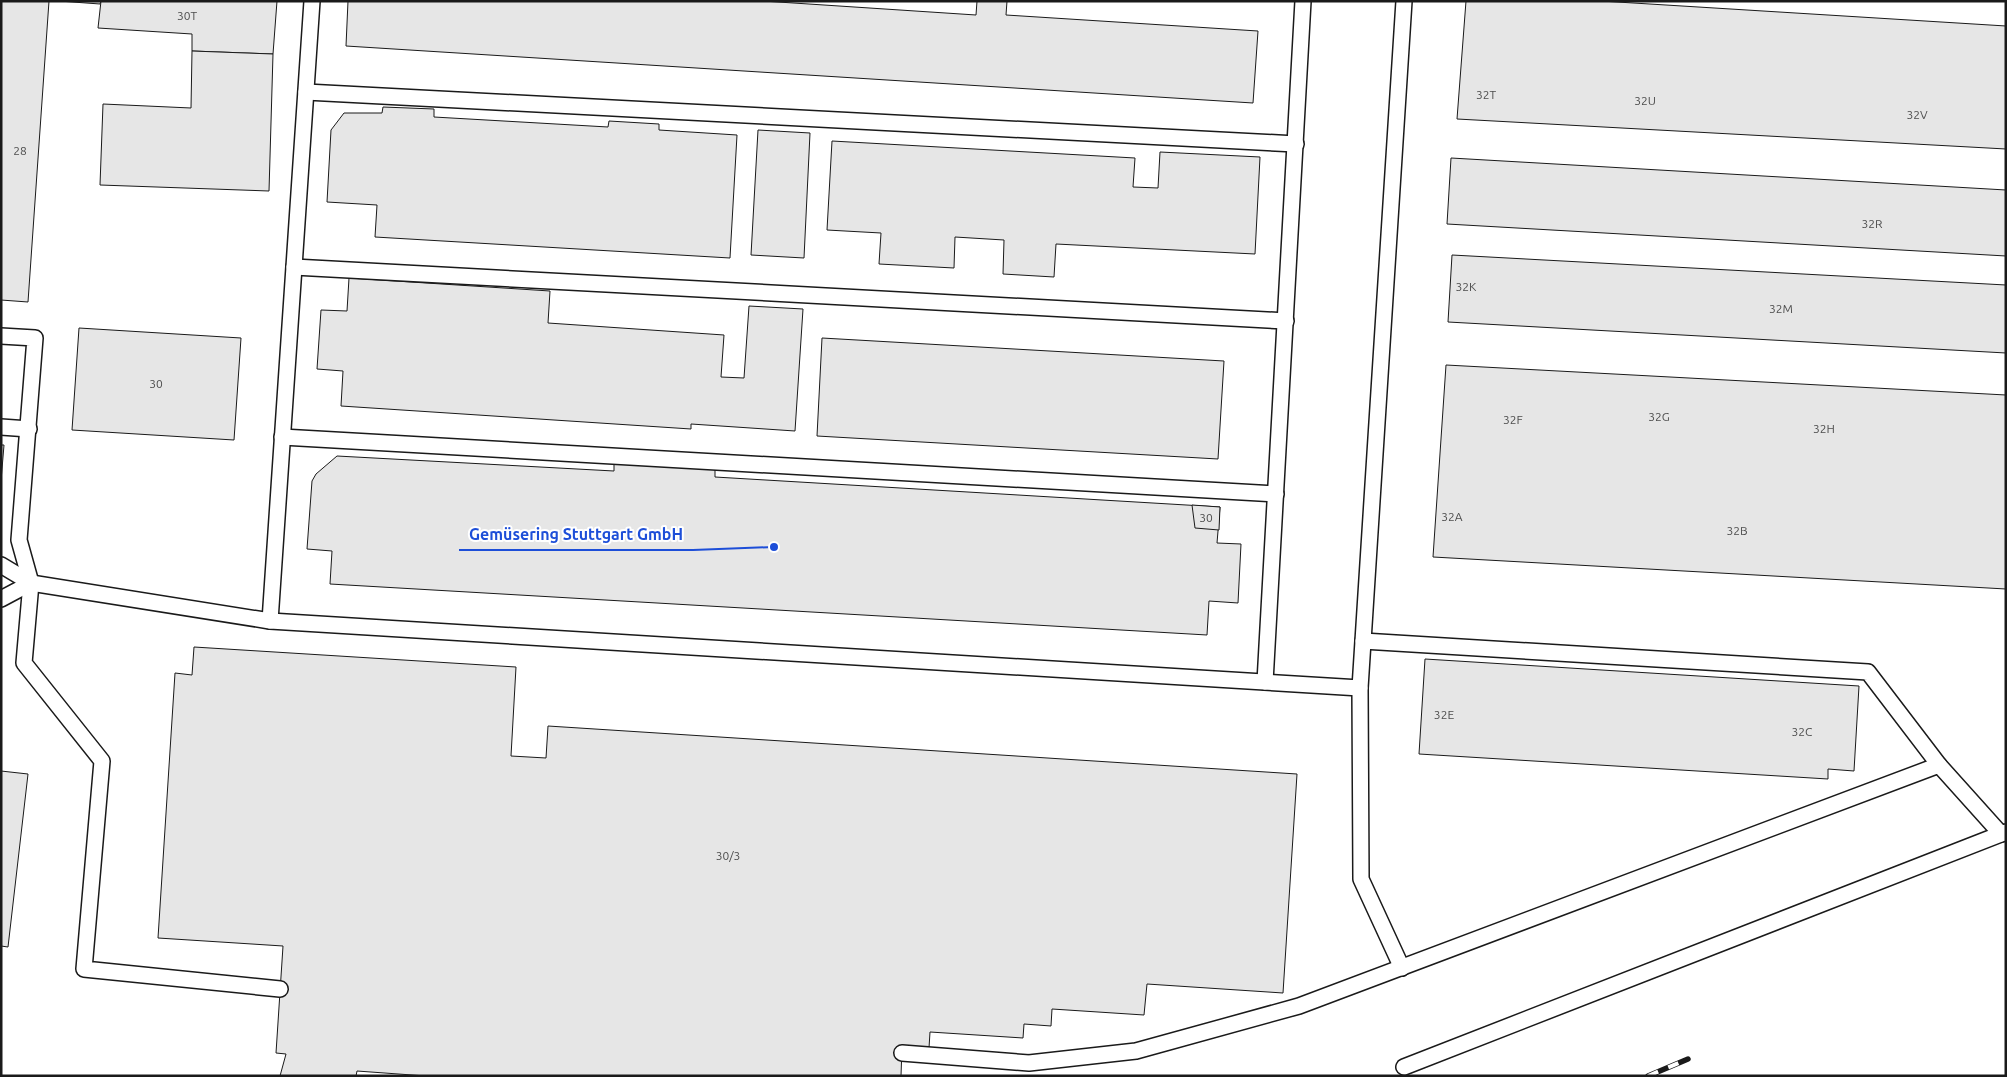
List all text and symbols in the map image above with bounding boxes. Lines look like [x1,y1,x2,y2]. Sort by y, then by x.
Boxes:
house number: 30T [177,9,197,22]
house number: 32T [1476,88,1496,101]
house number: 32U [1634,94,1656,107]
house number: 32V [1906,108,1928,121]
house number: 28 [13,144,27,157]
house number: 32R [1861,217,1883,230]
house number: 32K [1456,280,1477,293]
house number: 32M [1769,302,1793,315]
house number: 30 [149,377,163,390]
house number: 32G [1648,410,1670,423]
house number: 32F [1503,413,1523,426]
house number: 32H [1813,422,1835,435]
house number: 32A [1441,510,1463,523]
house number: 30 [1199,511,1213,524]
callout: Gemüsering Stuttgart GmbH [459,519,693,550]
house number: 32B [1726,524,1748,537]
text: Gemüsering Stuttgart GmbH [469,525,683,543]
house number: 32E [1434,708,1454,721]
house number: 32C [1792,725,1813,738]
house number: 30/3 [716,849,740,862]

